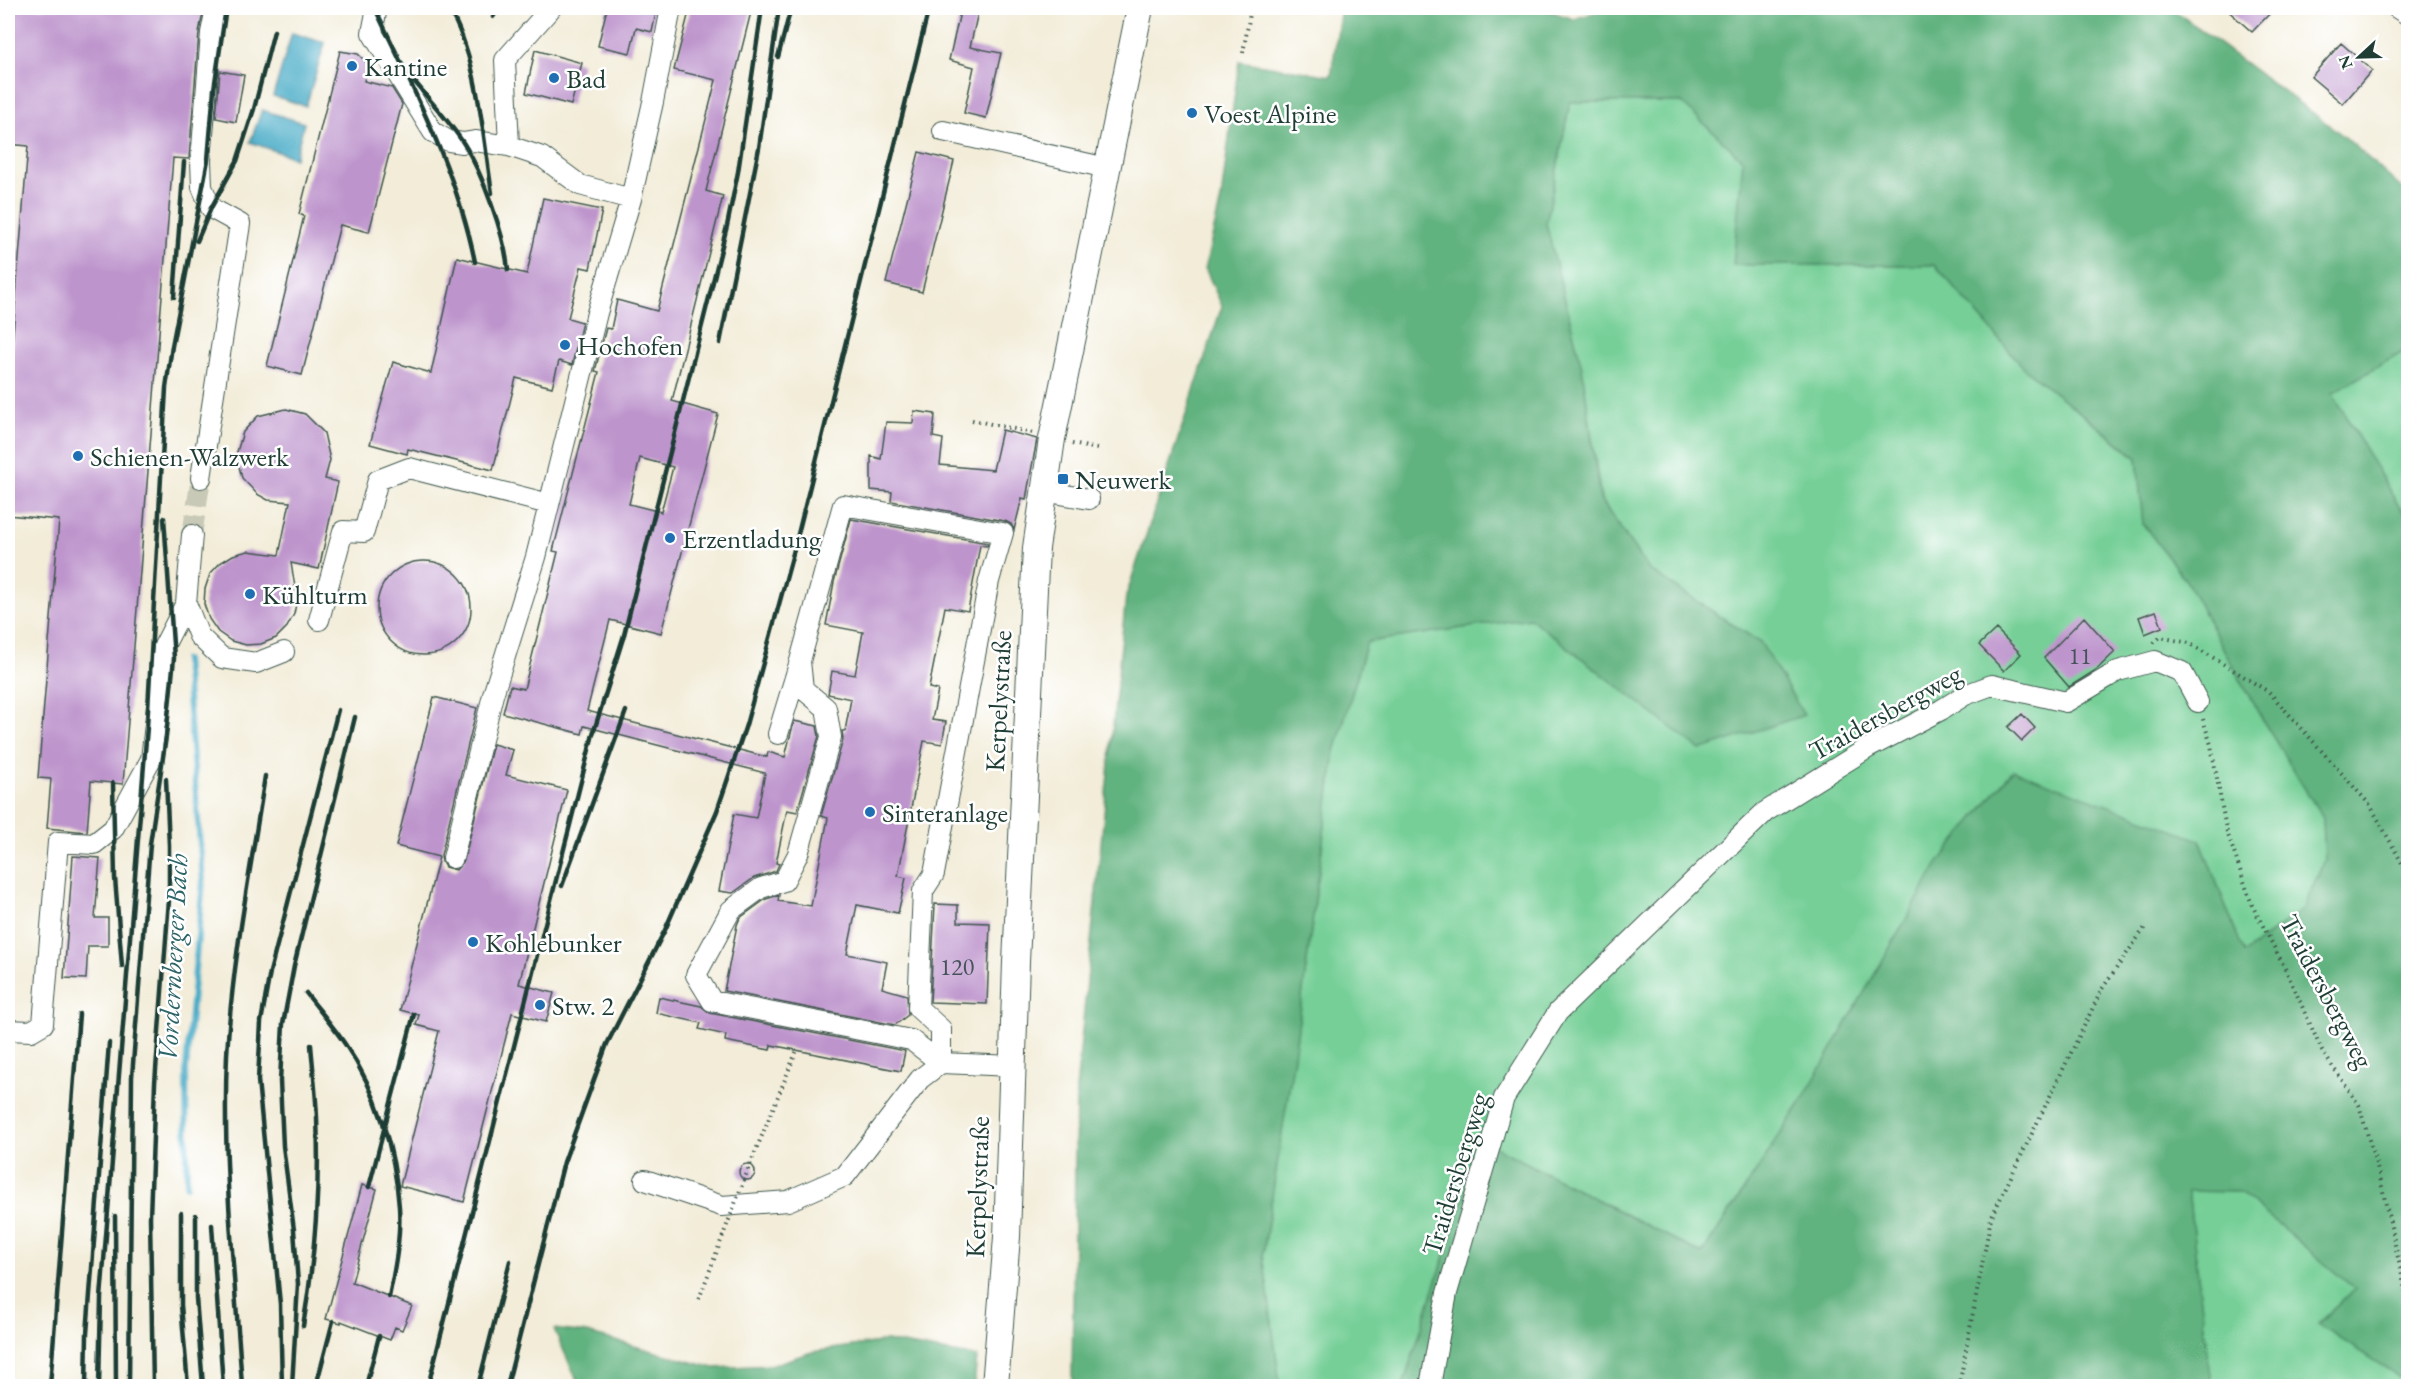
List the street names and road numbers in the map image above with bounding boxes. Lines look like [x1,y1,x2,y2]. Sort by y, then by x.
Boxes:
street label: Kerpelystraße [977,629,1019,773]
street label: Traidersbergweg [1803,656,1968,768]
street label: Traidersbergweg [2272,908,2382,1074]
street label: Traidersbergweg [1414,1088,1497,1260]
street label: Kerpelystraße [957,1115,997,1259]

